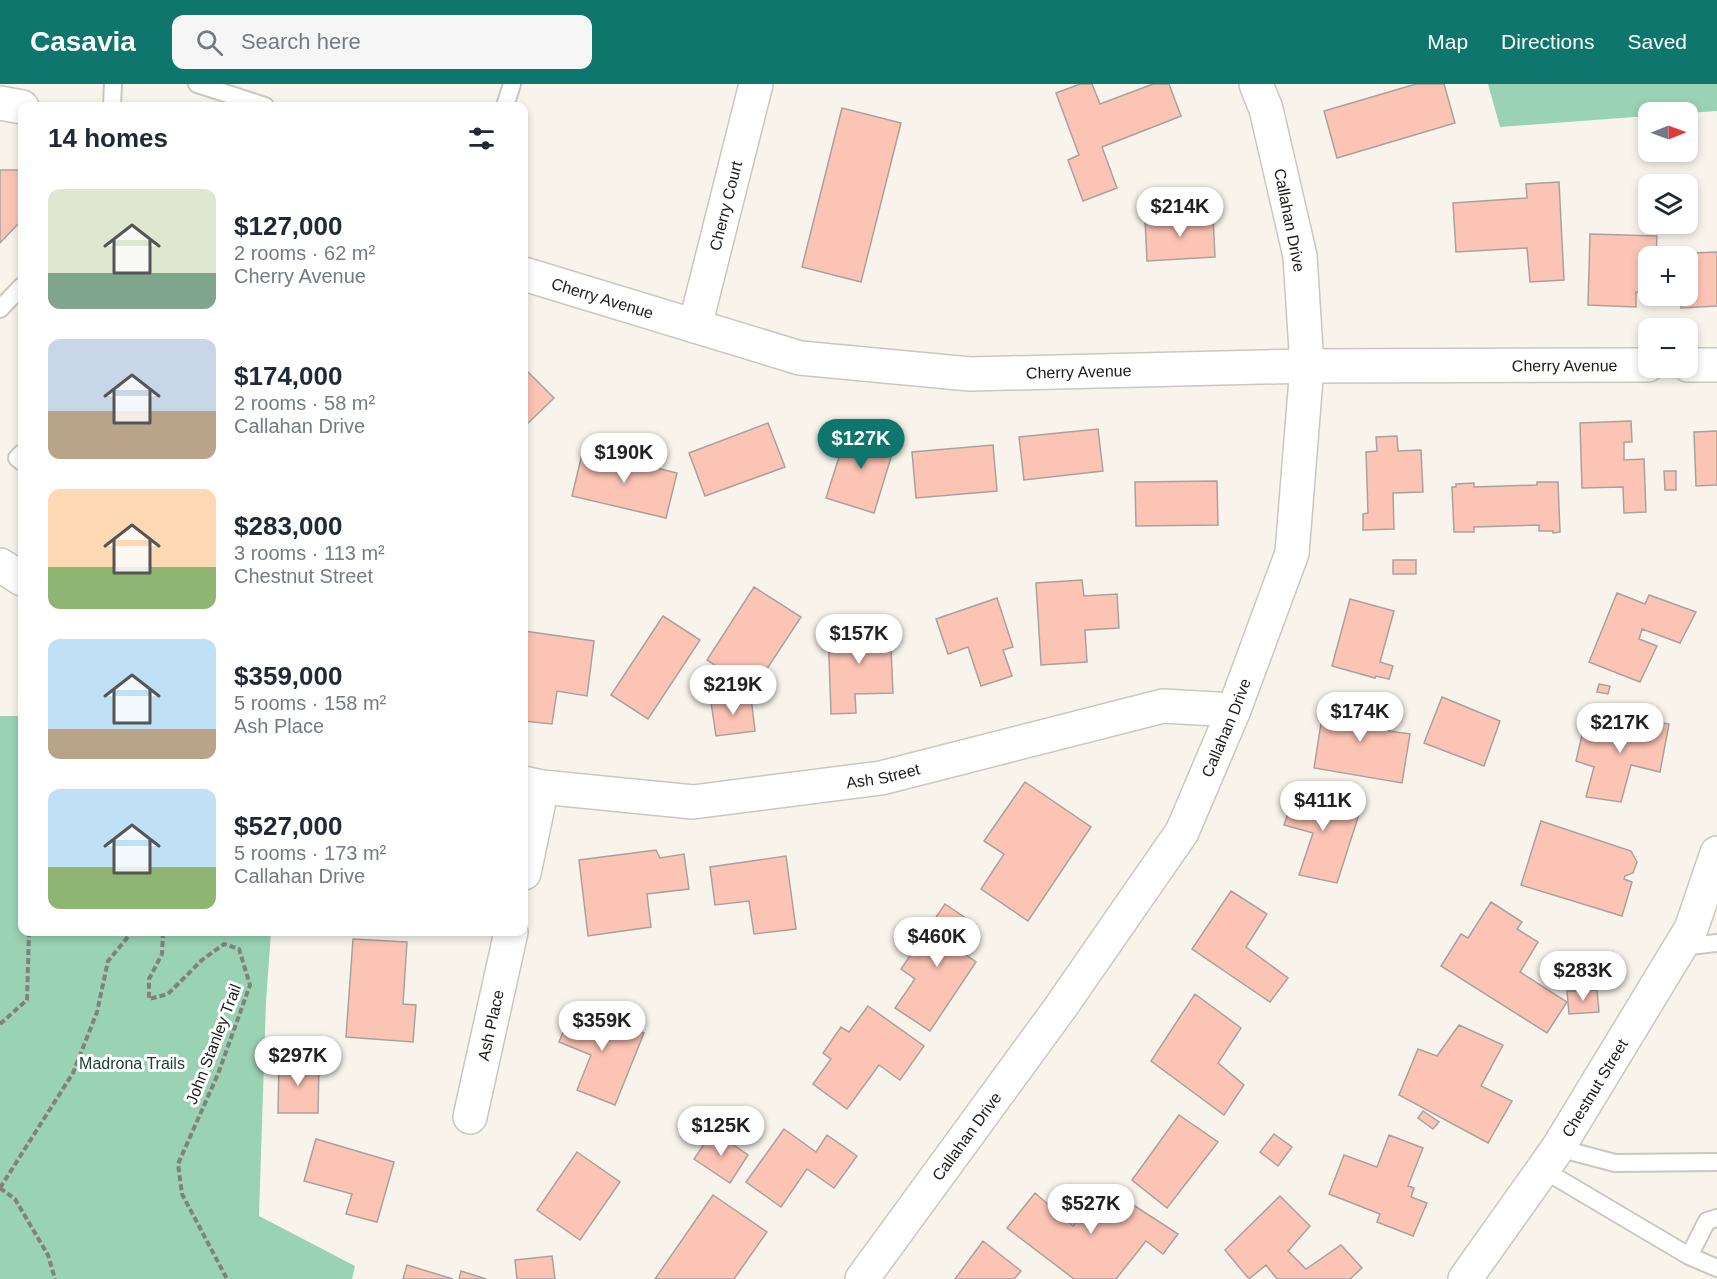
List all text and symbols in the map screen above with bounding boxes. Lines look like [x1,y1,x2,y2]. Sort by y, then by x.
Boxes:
search box [172,15,592,69]
text: Casavia [30,26,136,57]
icon: search [193,26,226,59]
text: Search here [241,29,361,54]
text: Map [1427,30,1468,53]
text: Directions [1501,30,1594,53]
text: Saved [1627,30,1687,53]
north arrow [1638,102,1698,162]
map controls [1638,102,1698,378]
icon: filters [465,122,498,155]
text: 14 homes [48,123,168,153]
street label: Cherry Court [706,159,745,252]
street label: Callahan Drive [1271,167,1308,273]
button: layers [1638,174,1698,234]
pin: $214K [1138,187,1222,238]
text: $214K [1151,195,1209,217]
text: $127,000 [234,211,342,241]
icon: home [96,213,168,285]
text: 2 rooms · 62 m² [234,242,375,264]
button: + [1638,246,1698,306]
text: Cherry Avenue [234,265,366,287]
street label: Cherry Avenue [549,275,655,322]
button: − [1638,318,1698,378]
street label: Cherry Avenue [1512,357,1618,374]
text: $174,000 [234,361,342,391]
street label: Cherry Avenue [1026,362,1132,382]
icon: home [96,363,168,435]
text: 2 rooms · 58 m² [234,392,375,414]
text: Callahan Drive [234,415,365,437]
pin: $127K [819,419,903,470]
text: $127K [832,427,890,449]
pin: $190K [582,433,666,484]
text: $190K [595,441,653,463]
text: $283,000 [234,511,342,541]
icon: home [96,513,168,585]
text: 3 rooms · 113 m² [234,542,385,564]
text: Chestnut Street [234,565,373,587]
pin: $157K [817,614,901,665]
text: $157K [830,622,888,644]
text: $359,000 [234,661,342,691]
icon: home [96,663,168,735]
pin: $219K [691,665,775,716]
text: $219K [704,673,762,695]
street label: Callahan Drive [1198,676,1254,780]
text: 5 rooms · 158 m² [234,692,386,714]
pin: $174K [1318,692,1402,743]
text: $174K [1331,700,1389,722]
pin: $217K [1578,703,1662,754]
text: $217K [1591,711,1649,733]
text: Ash Place [234,715,324,737]
street label: Ash Street [845,760,922,791]
pin: $411K [1281,781,1365,832]
text: $411K [1294,789,1352,811]
text: $527,000 [234,811,342,841]
icon: home [96,813,168,885]
text: 5 rooms · 173 m² [234,842,386,864]
text: Callahan Drive [234,865,365,887]
pin: $460K [895,917,979,968]
text: $460K [908,925,966,947]
pin: $283K [1541,951,1625,1002]
text: $283K [1554,959,1612,981]
street label: John Stanley Trail [183,982,244,1107]
street label: Ash Place [475,988,507,1062]
pin: $359K [560,1001,644,1052]
text: $359K [573,1009,631,1031]
pin: $297K [256,1036,340,1087]
street label: Chestnut Street [1559,1036,1631,1140]
text: $297K [269,1044,327,1066]
park label: Madrona Trails [79,1055,185,1072]
street label: Callahan Drive [929,1089,1005,1184]
pin: $125K [679,1106,763,1157]
text: $125K [692,1114,750,1136]
pin: $527K [1049,1184,1133,1235]
text: $527K [1062,1192,1120,1214]

